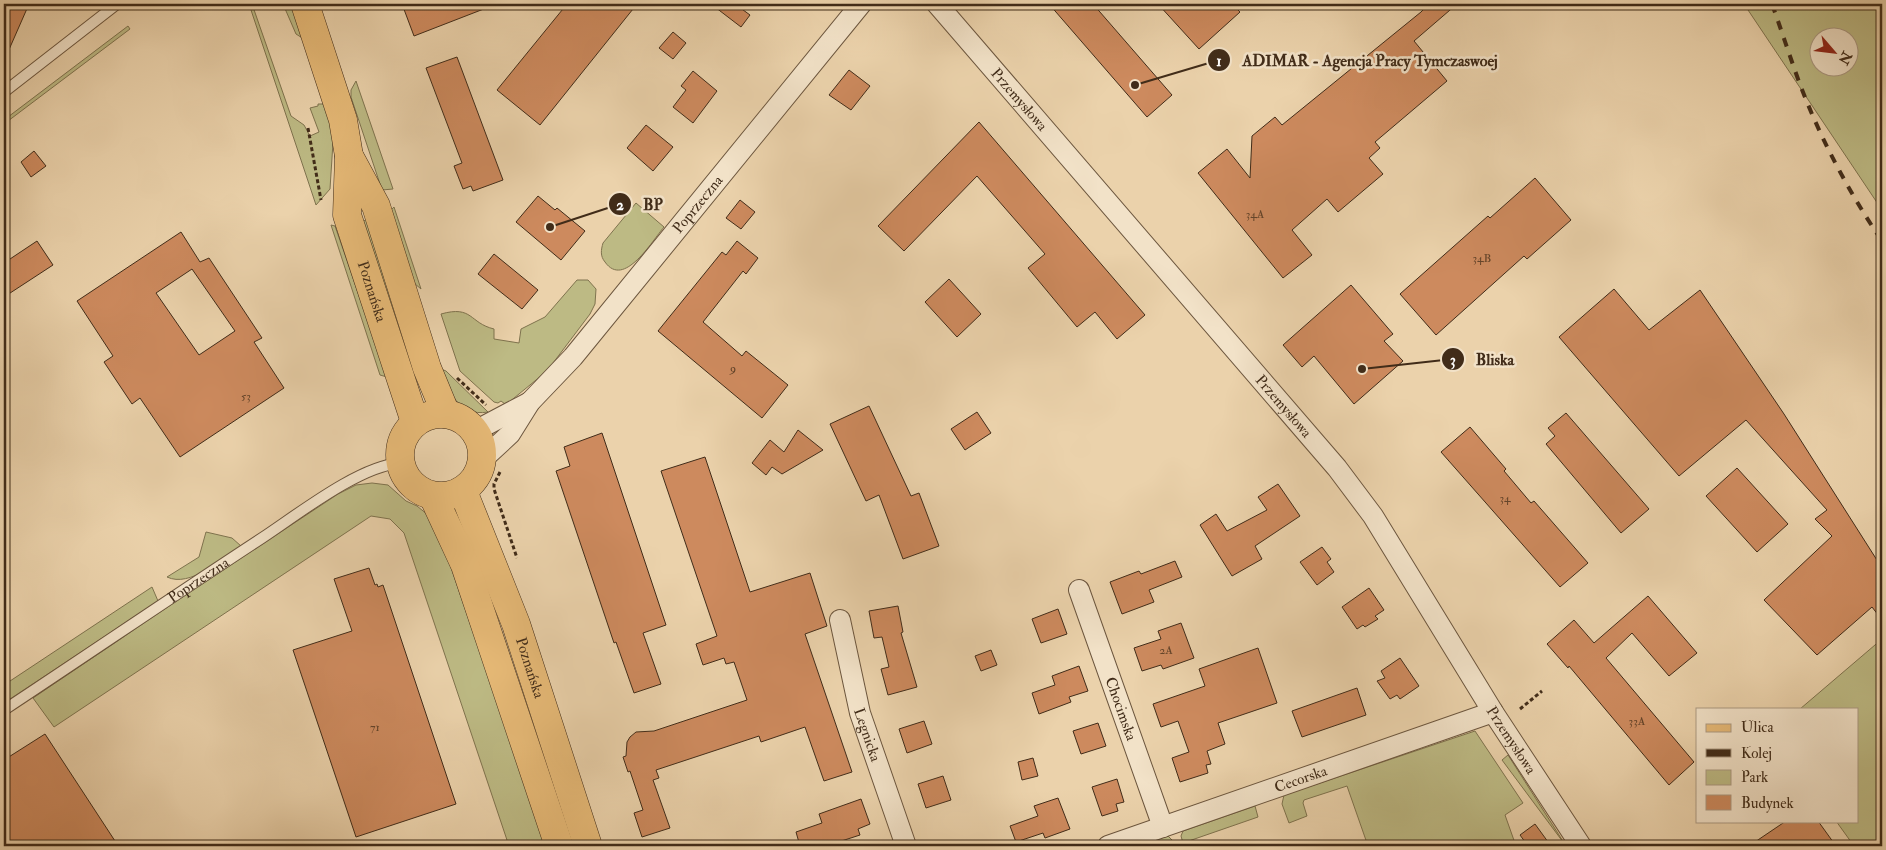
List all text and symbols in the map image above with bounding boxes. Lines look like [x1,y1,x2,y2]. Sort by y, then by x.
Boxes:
north arrow [1808,28,1858,78]
callout: ADIMAR - Agencja Pracy Tymczaswoej [1207,45,1507,76]
text: N [1834,47,1856,68]
text: ADIMAR - Agencja Pracy Tymczaswoej [1241,51,1498,72]
text: 1 [1216,52,1222,71]
street label: Przemysłowa [987,64,1052,136]
street label: Poprzeczna [668,171,728,237]
callout: BP [608,189,673,220]
text: BP [643,195,664,215]
text: 2 [616,196,624,215]
house number: 34A [1246,207,1265,222]
house number: 34B [1473,251,1492,266]
street label: Poznańska [353,259,391,325]
callout: Bliska [1440,344,1524,375]
text: Bliska [1476,350,1515,370]
text: 3 [1450,351,1456,370]
house number: 9 [729,361,736,376]
street label: Przemysłowa [1251,371,1317,442]
house number: 53 [241,389,251,404]
house number: 34 [1499,491,1511,506]
street label: Poprzeczna [164,552,233,607]
street label: Poznańska [511,635,549,701]
house number: 2A [1159,643,1173,658]
street label: Chocimska [1101,674,1141,744]
street label: Przemysłowa [1482,703,1541,778]
street label: Legnicka [849,705,886,765]
legend [1696,708,1858,822]
house number: 33A [1629,714,1646,729]
text: Ulica [1741,718,1774,737]
house number: 71 [370,720,380,735]
text: Kolej [1741,744,1772,763]
street label: Cecorska [1272,761,1330,797]
text: Park [1741,768,1768,787]
text: Budynek [1741,794,1794,813]

